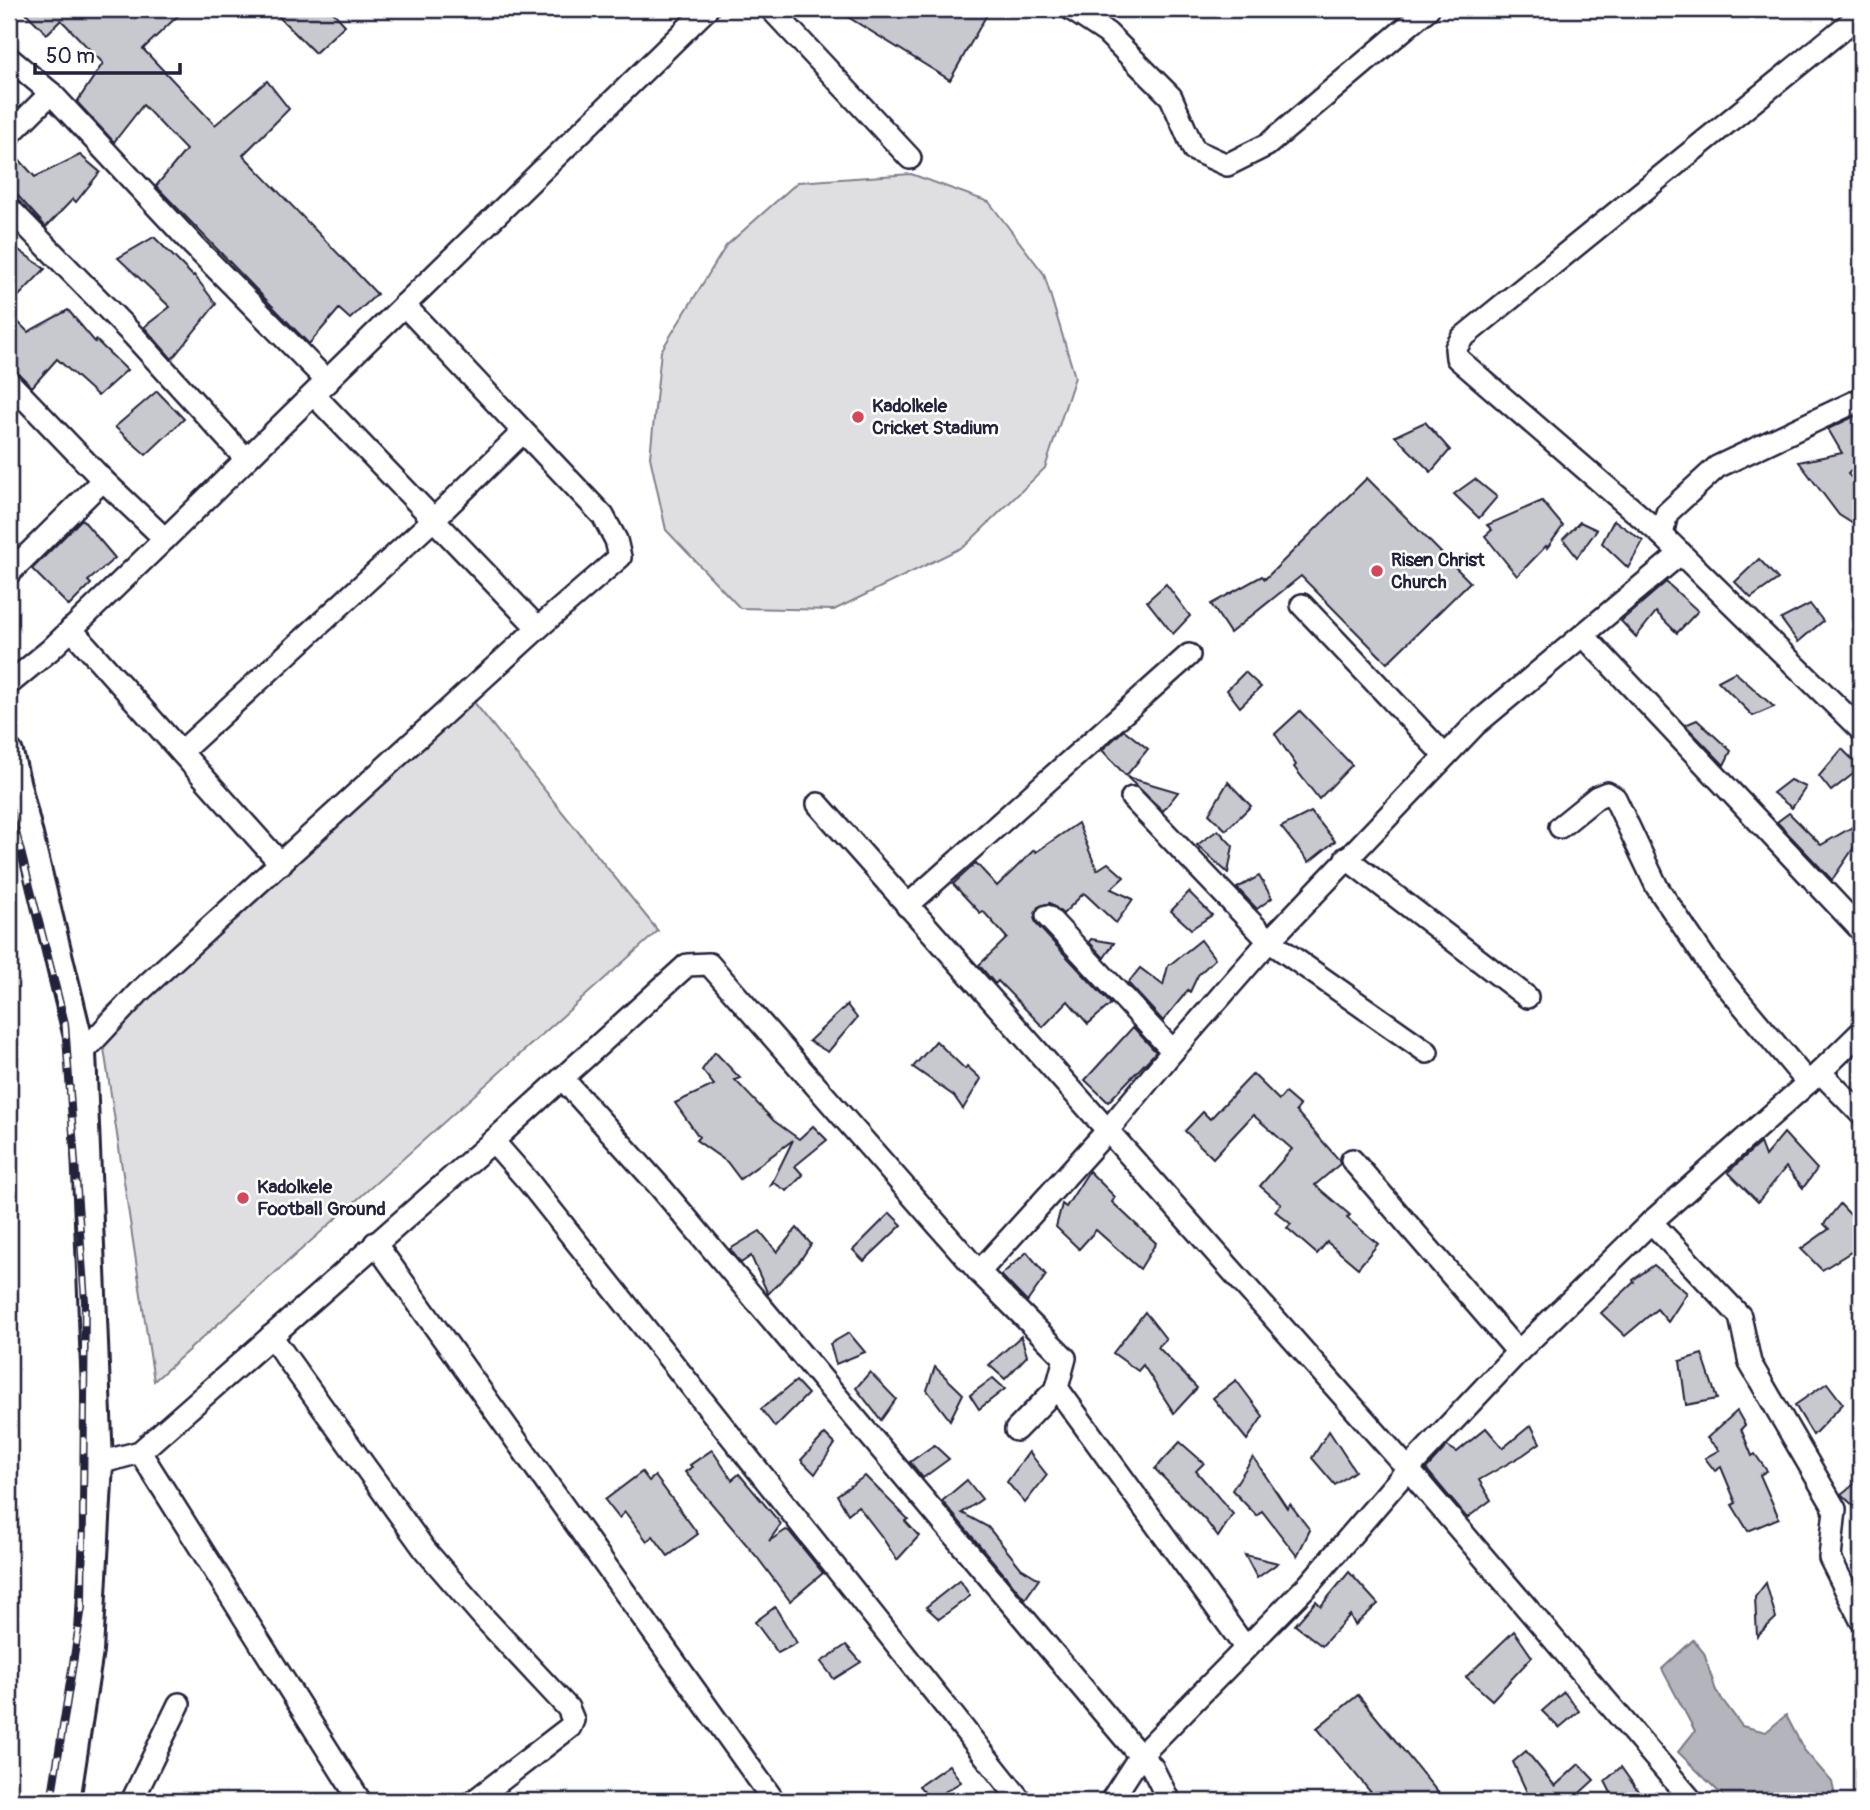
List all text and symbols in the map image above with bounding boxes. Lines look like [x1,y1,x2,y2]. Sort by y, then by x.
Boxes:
scale bar [35,32,180,76]
text: 50 m [46,43,95,70]
place label: Kadolkele Cricket Stadium [872,394,999,440]
marker: Kadolkele Cricket Stadium [850,409,866,425]
place label: Risen Christ Church [1391,548,1486,594]
marker: Risen Christ Church [1369,563,1385,579]
place label: Kadolkele Football Ground [257,1175,386,1221]
marker: Kadolkele Football Ground [235,1190,251,1206]

